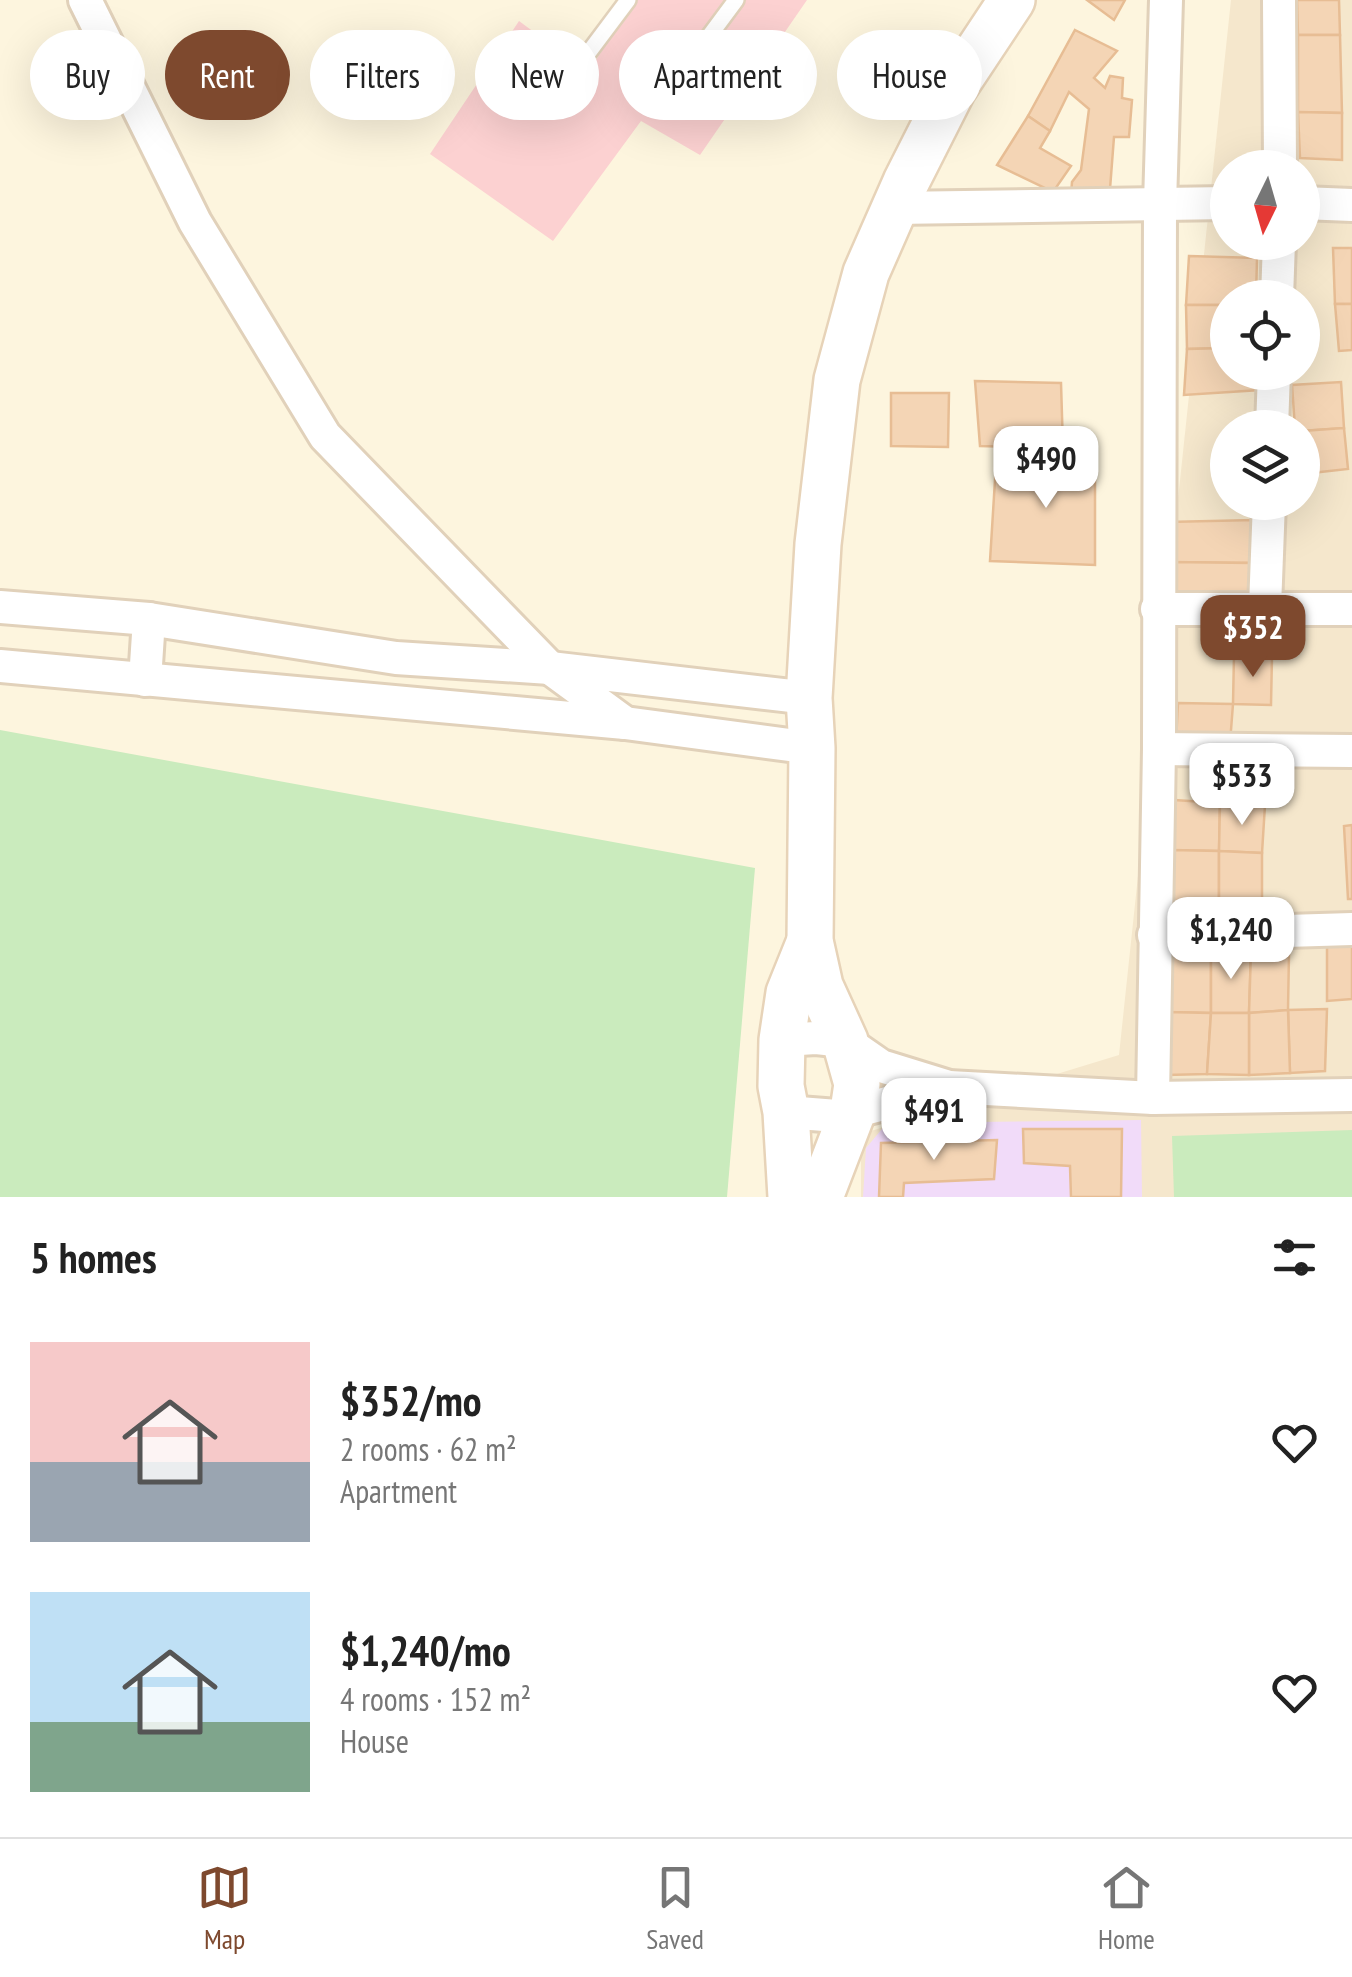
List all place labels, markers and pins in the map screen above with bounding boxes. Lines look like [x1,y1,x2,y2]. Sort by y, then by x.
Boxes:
pin: $490 [987,426,1105,511]
pin: $352 [1194,595,1312,680]
pin: $533 [1183,743,1301,828]
pin: $1,240 [1150,897,1312,982]
pin: $491 [875,1078,993,1163]

